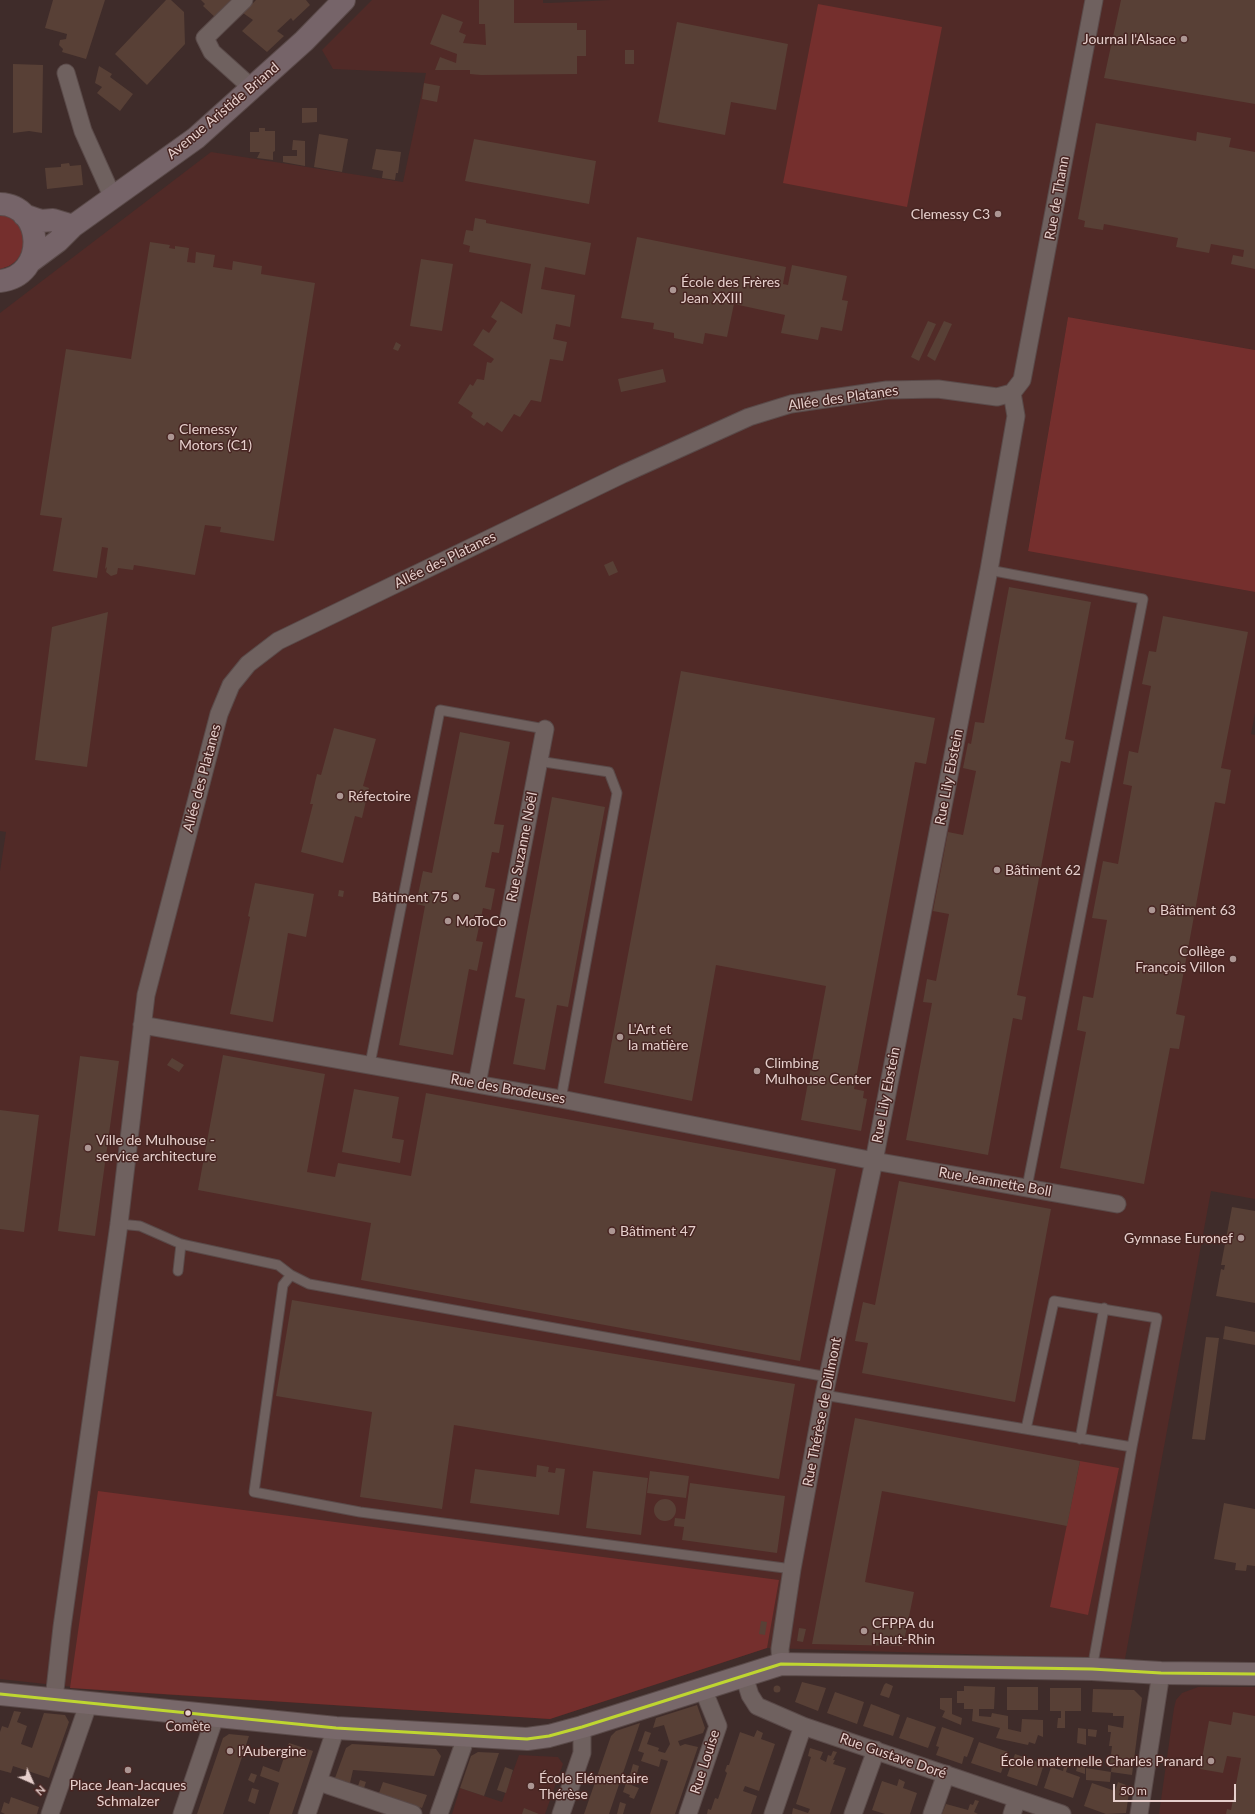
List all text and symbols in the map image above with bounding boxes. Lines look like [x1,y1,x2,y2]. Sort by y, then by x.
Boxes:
place label: Journal l'Alsace [1083,31,1176,47]
marker: Journal l'Alsace [1179,34,1189,44]
street label: Avenue Aristide Briand [163,59,283,163]
street label: Rue de Thann [1041,155,1073,241]
place label: Clemessy C3 [911,206,990,222]
marker: Clemessy C3 [993,209,1003,219]
place label: École des Frères Jean XXIII [681,274,780,306]
marker: École des Frères Jean XXIII [668,285,678,295]
street label: Allée des Platanes [787,382,899,414]
place label: Clemessy Motors (C1) [179,421,252,454]
marker: Clemessy Motors (C1) [166,432,176,442]
street label: Allée des Platanes [391,528,499,592]
street label: Allée des Platanes [180,722,224,834]
street label: Rue Lily Ebstein [931,728,967,826]
place label: Réfectoire [348,788,411,804]
marker: Réfectoire [335,791,345,801]
street label: Rue Suzanne Noël [503,791,541,903]
place label: Bâtiment 62 [1005,862,1081,878]
marker: Bâtiment 62 [992,865,1002,875]
place label: Bâtiment 75 [372,889,448,905]
marker: Bâtiment 75 [451,892,461,902]
place label: Bâtiment 63 [1160,902,1236,918]
marker: Bâtiment 63 [1147,905,1157,915]
place label: MoToCo [456,913,507,929]
marker: MoToCo [443,916,453,926]
place label: Collège François Villon [1135,943,1225,976]
marker: Collège François Villon [1228,954,1238,964]
place label: L'Art et la matière [628,1021,688,1054]
marker: L'Art et la matière [615,1032,625,1042]
street label: Rue Lily Ebstein [868,1046,904,1144]
place label: Climbing Mulhouse Center [765,1055,871,1088]
marker: Climbing Mulhouse Center [752,1066,762,1076]
street label: Rue des Brodeuses [449,1071,567,1107]
place label: Ville de Mulhouse - service architecture [96,1132,216,1164]
marker: Ville de Mulhouse - service architecture [83,1143,93,1153]
street label: Rue Jeannette Boll [937,1164,1053,1200]
place label: Bâtiment 47 [620,1223,696,1239]
marker: Bâtiment 47 [607,1226,617,1236]
place label: Gymnase Euronef [1124,1230,1233,1246]
marker: Gymnase Euronef [1236,1233,1246,1243]
street label: Rue Thérèse de Dillmont [799,1336,845,1488]
place label: CFPPA du Haut-Rhin [872,1615,935,1648]
marker: CFPPA du Haut-Rhin [859,1626,869,1636]
marker: Comète [183,1708,193,1718]
place label: Comète [166,1719,210,1735]
street label: Rue Louise [687,1728,723,1796]
street label: Rue Gustave Doré [837,1730,949,1782]
place label: l’Aubergine [238,1743,306,1759]
marker: l’Aubergine [225,1746,235,1756]
place label: École maternelle Charles Pranard [1001,1753,1203,1769]
marker: École maternelle Charles Pranard [1206,1756,1216,1766]
north arrow [12,1762,52,1802]
marker: Place Jean-Jacques Schmalzer [123,1765,133,1775]
place label: École Elémentaire Thérèse [539,1770,648,1802]
scale bar [1115,1776,1238,1802]
place label: Place Jean-Jacques Schmalzer [70,1777,186,1810]
marker: École Elémentaire Thérèse [526,1781,536,1791]
text: N [33,1783,48,1798]
text: 50 m [1120,1783,1147,1798]

